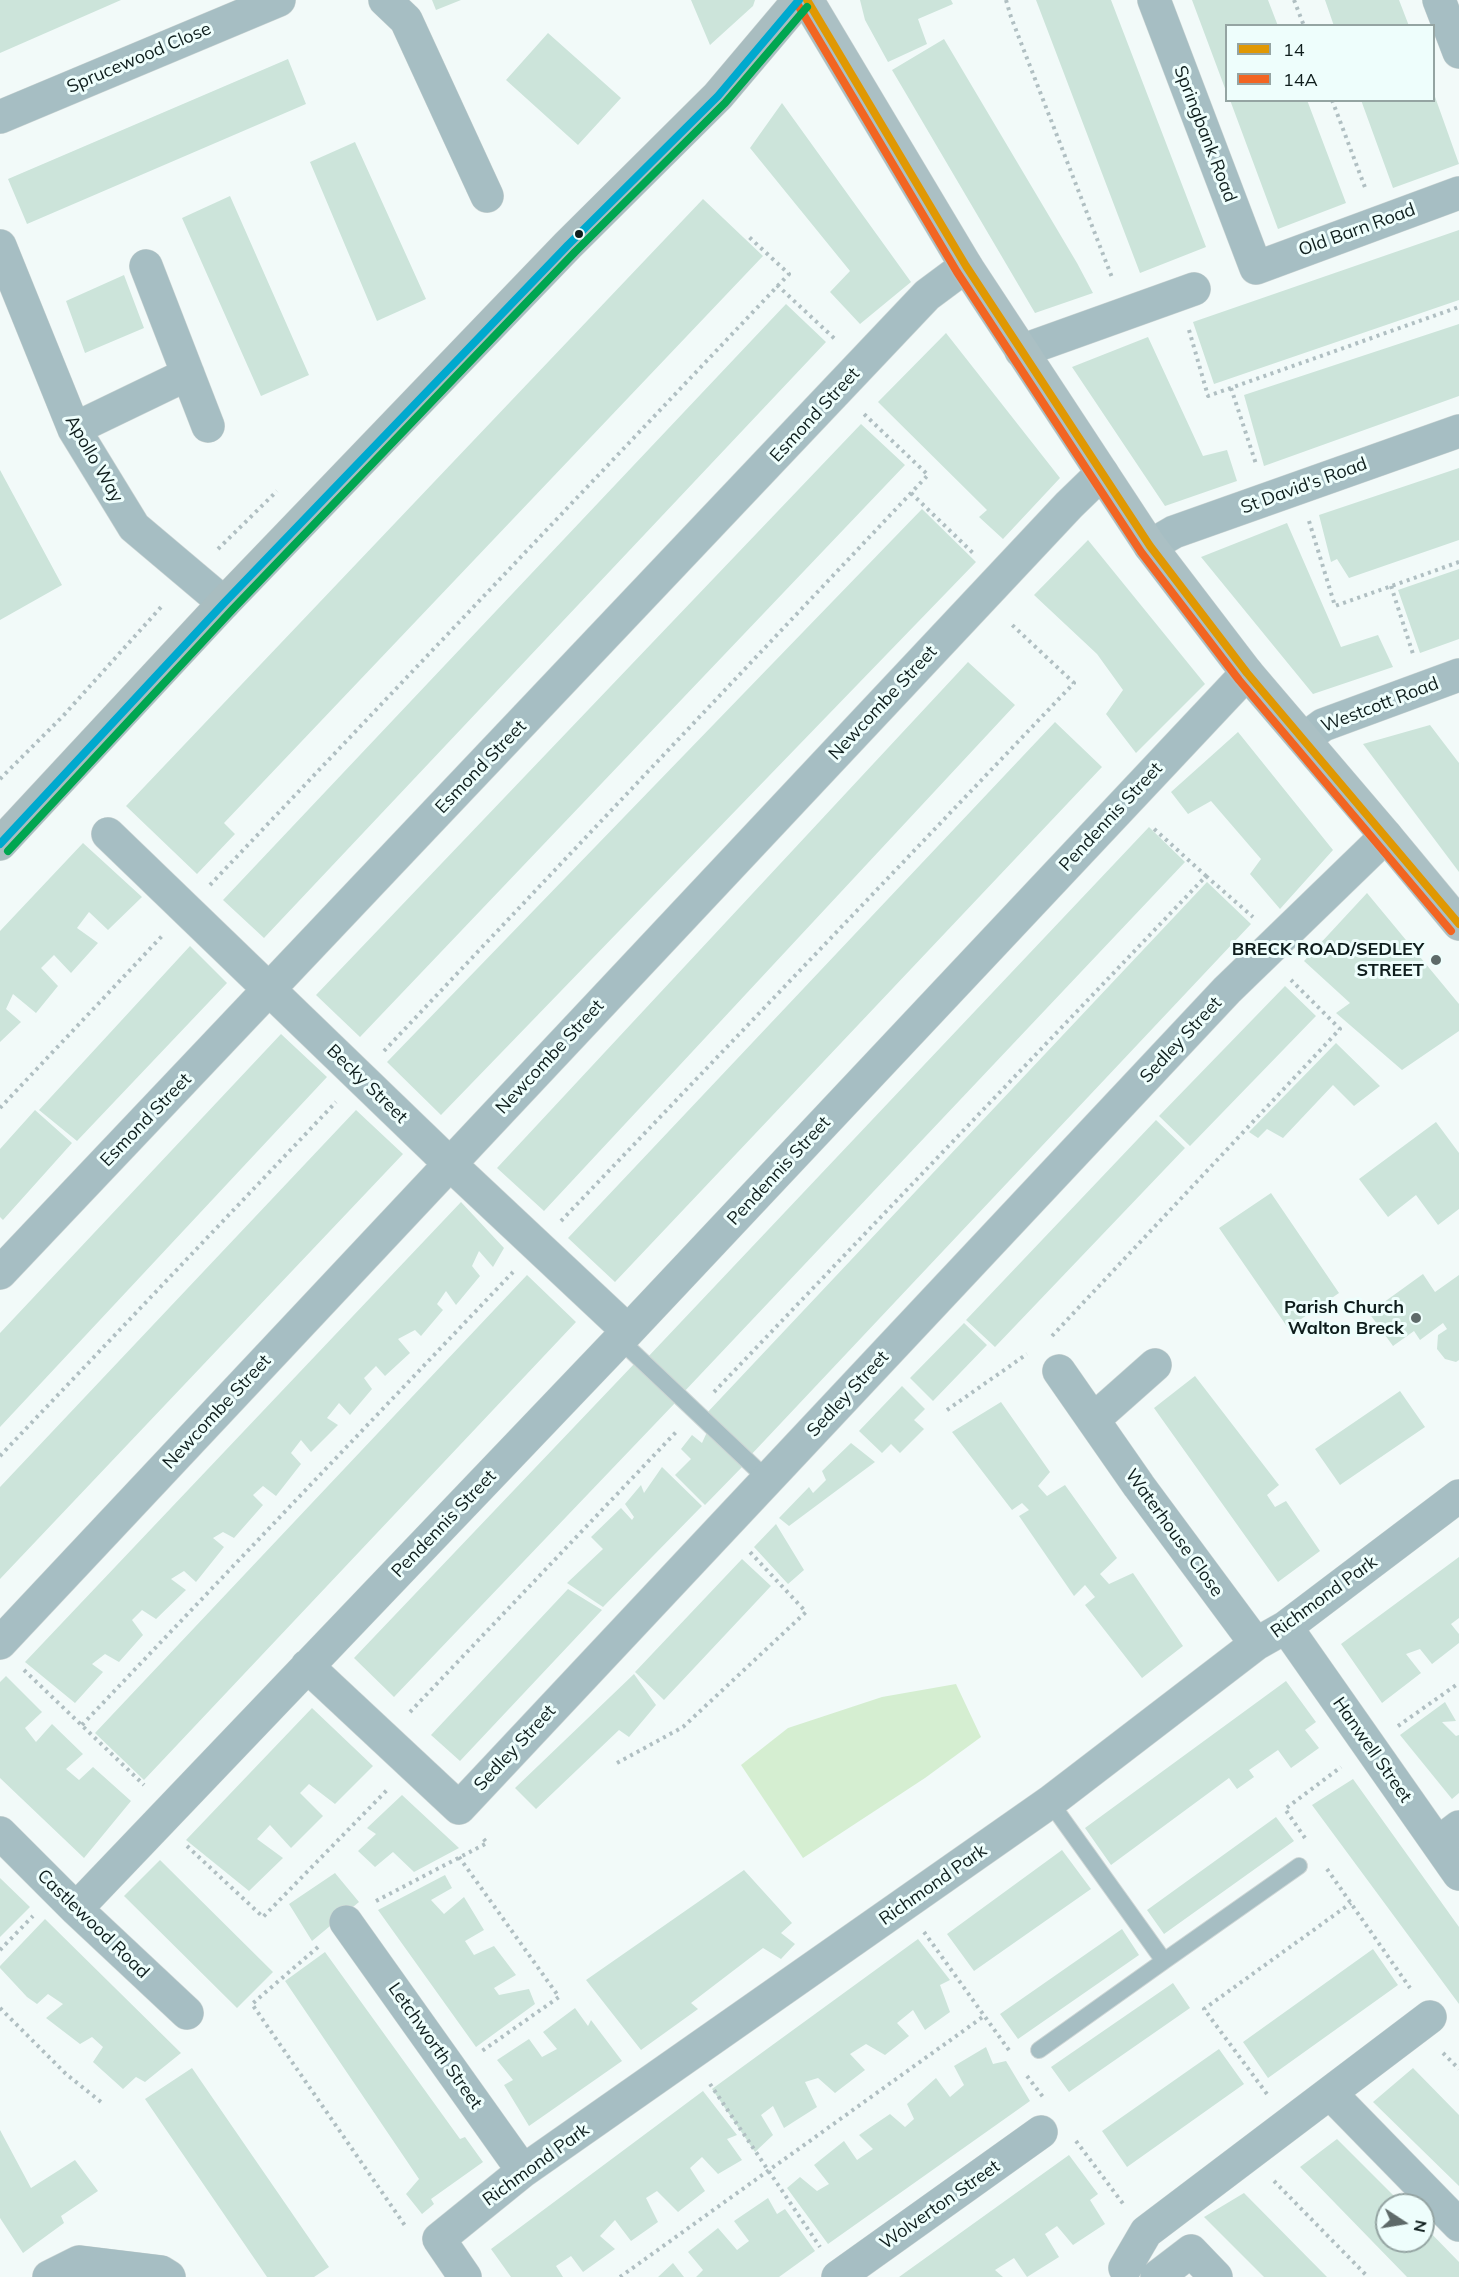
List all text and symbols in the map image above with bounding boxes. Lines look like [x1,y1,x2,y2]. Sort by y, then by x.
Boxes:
street label: Sprucewood Close [64,18,214,98]
legend [1225,24,1435,102]
text: 14 [1283,38,1305,61]
street label: Springbank Road [1169,63,1241,205]
text: 14A [1283,68,1318,91]
street label: Old Barn Road [1296,199,1418,261]
unlabelled marker [573,228,585,240]
street label: Esmond Street [766,363,864,467]
street label: Apollo Way [60,412,128,506]
street label: St David's Road [1238,453,1370,519]
street label: Newcombe Street [824,641,942,765]
street label: Westcott Road [1318,673,1442,737]
street label: Esmond Street [431,716,531,818]
street label: Pendennis Street [1055,758,1167,876]
place label: BRECK ROAD/SEDLEY STREET [1232,939,1424,982]
marker: BRECK ROAD/SEDLEY STREET [1429,953,1443,967]
street label: Sedley Street [1136,992,1226,1088]
street label: Newcombe Street [491,995,609,1119]
street label: Becky Street [322,1040,412,1128]
street label: Esmond Street [96,1069,196,1171]
street label: Pendennis Street [723,1112,835,1230]
place label: Parish Church Walton Breck [1284,1297,1404,1340]
marker: Parish Church Walton Breck [1409,1311,1423,1325]
street label: Sedley Street [803,1346,893,1442]
street label: Newcombe Street [158,1350,276,1474]
street label: Waterhouse Close [1120,1465,1228,1601]
street label: Pendennis Street [387,1466,501,1582]
street label: Richmond Park [1267,1551,1381,1643]
street label: Hanwell Street [1328,1693,1416,1807]
street label: Sedley Street [470,1700,560,1796]
street label: Richmond Park [875,1840,991,1930]
street label: Castlewood Road [32,1865,154,1983]
street label: Letchworth Street [383,1979,487,2113]
street label: Richmond Park [479,2119,593,2211]
street label: Wolverton Street [876,2156,1004,2254]
north arrow [1375,2193,1435,2253]
text: N [1410,2218,1432,2234]

